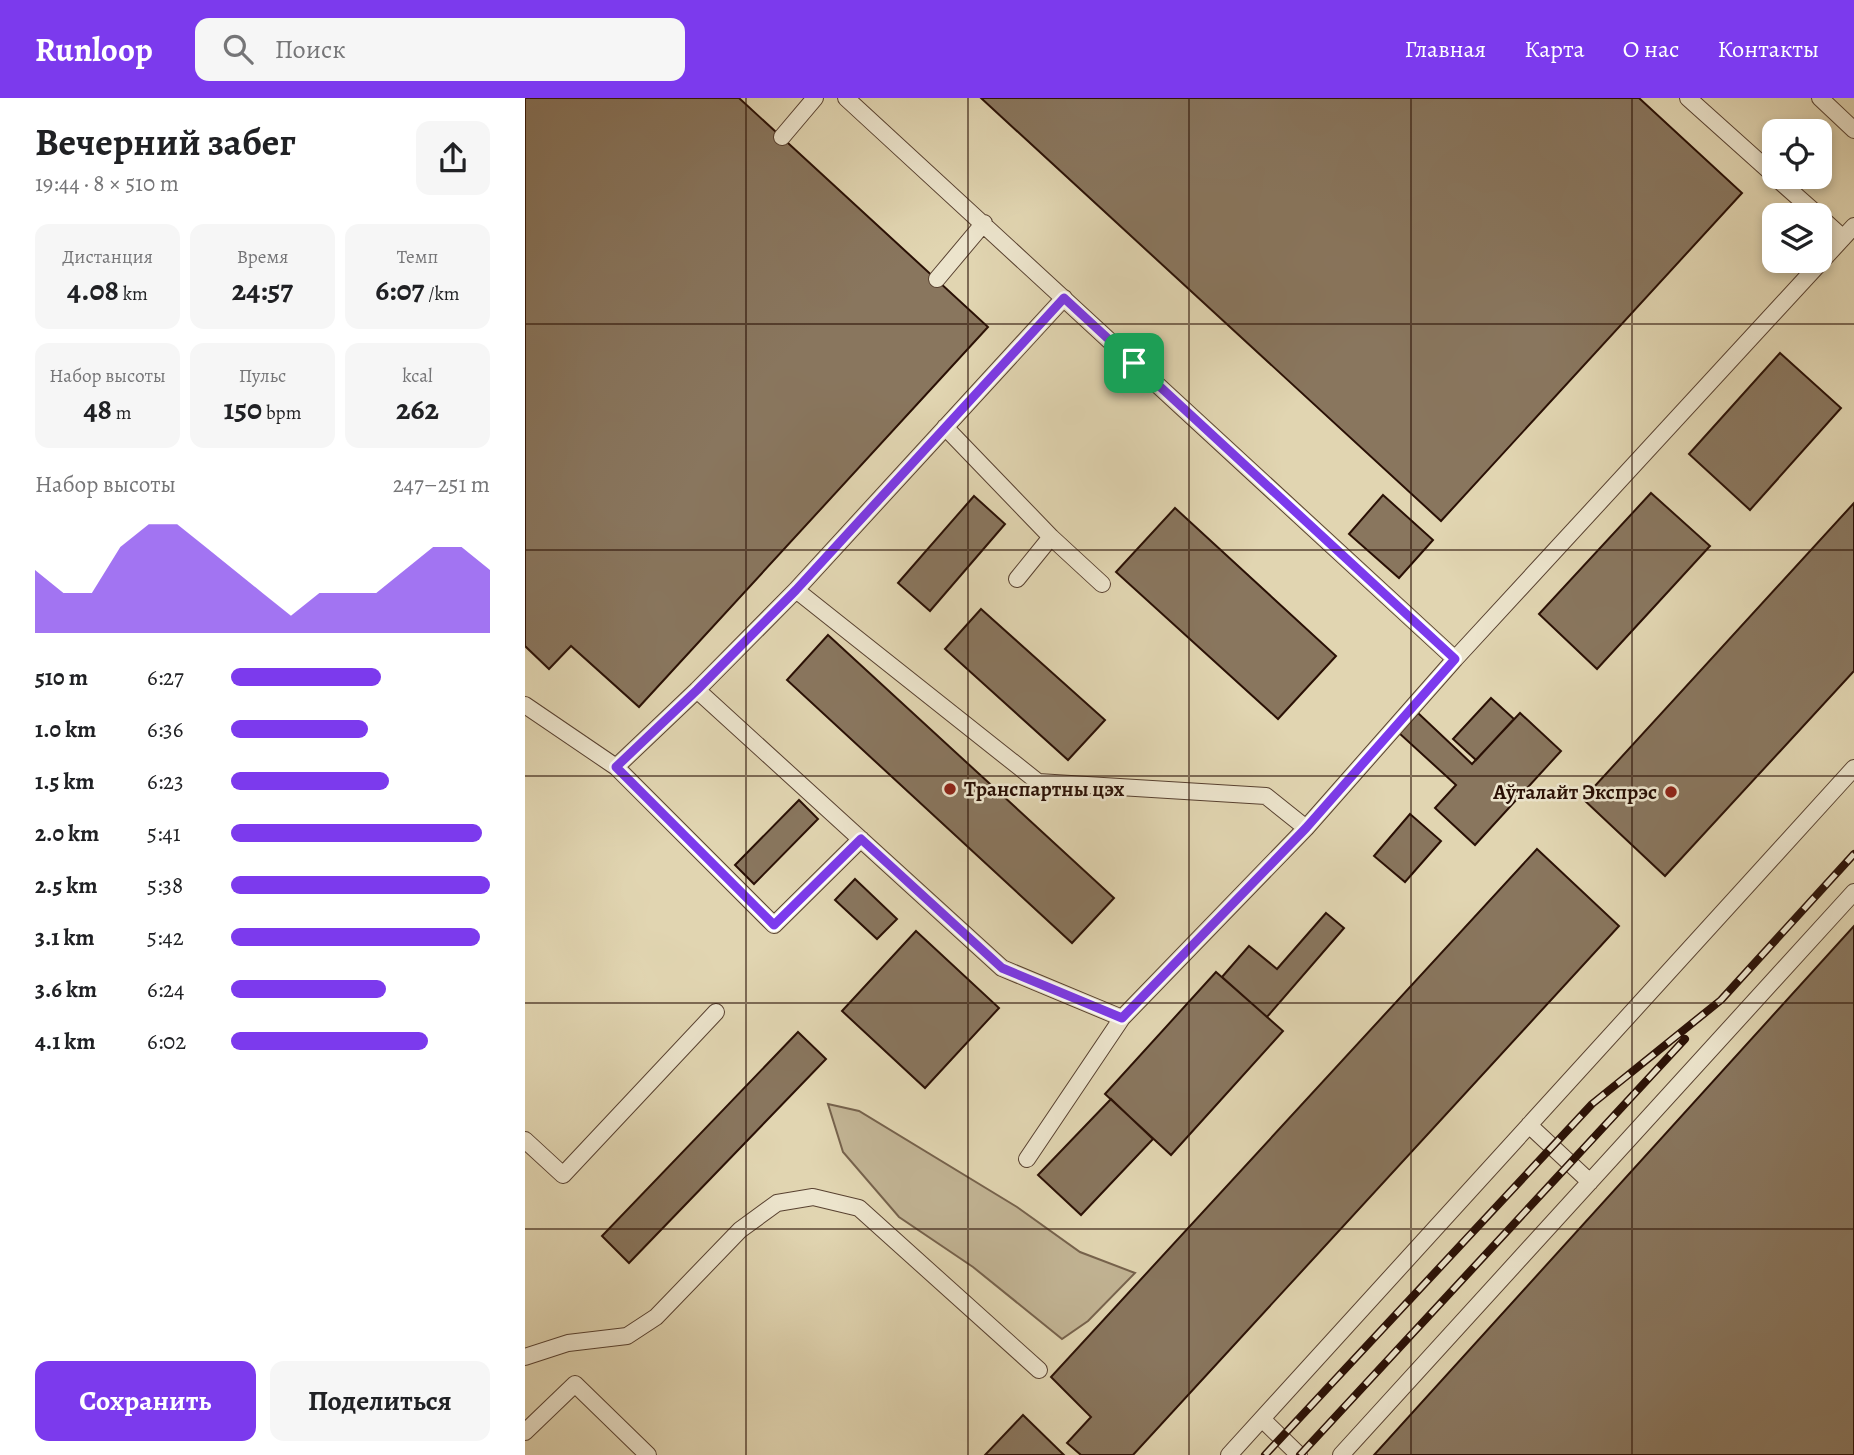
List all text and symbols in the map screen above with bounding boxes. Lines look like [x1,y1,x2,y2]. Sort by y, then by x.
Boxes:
search box [195,18,685,81]
text: Runloop [35,27,153,72]
icon: search [219,30,257,68]
text: Поиск [275,32,346,67]
text: Главная [1405,33,1486,65]
text: Карта [1524,33,1585,65]
text: О нас [1623,33,1679,65]
text: Контакты [1717,33,1819,65]
text: Вечерний забег [35,116,296,168]
map controls [1762,119,1832,273]
button: locate [1762,119,1832,189]
button: share [416,121,490,195]
text: 19:44 · 8 × 510 m [35,168,179,199]
button: layers [1762,203,1832,273]
text: Дистанция [62,244,153,270]
text: Время [237,244,288,270]
text: Темп [397,244,438,270]
text: 4.08 [67,270,119,310]
text: 24:57 [232,270,293,310]
text: 6:07 [375,270,424,310]
text: km [119,281,148,307]
text: /km [424,281,460,307]
pin [1104,333,1164,393]
icon: arrive [1115,344,1153,382]
text: Набор высоты [49,363,166,389]
text: Пульс [239,363,286,389]
text: kcal [402,363,433,389]
text: 48 [83,389,112,429]
text: 150 [224,389,262,429]
text: 262 [396,389,439,429]
text: m [112,400,132,426]
text: bpm [262,400,301,426]
text: Набор высоты [35,469,176,500]
text: 247–251 m [393,469,490,500]
text: 510 m [35,662,88,693]
text: 6:27 [147,662,184,693]
text: 1.0 km [35,714,96,745]
text: 6:36 [147,714,183,745]
text: 1.5 km [35,766,95,797]
text: 6:23 [147,766,184,797]
place label: Транспартны цэх [964,775,1124,803]
place label: Аўталайт Экспрэс [1492,778,1657,806]
marker: Транспартны цэх [942,781,958,797]
marker: Аўталайт Экспрэс [1663,784,1679,800]
text: 2.0 km [35,818,99,849]
text: 5:41 [147,818,181,849]
text: 2.5 km [35,870,97,901]
text: 5:38 [147,870,183,901]
text: 3.1 km [35,922,95,953]
text: 5:42 [147,922,184,953]
text: 3.6 km [35,974,97,1005]
text: 6:24 [147,974,184,1005]
text: 4.1 km [35,1026,96,1057]
text: 6:02 [147,1026,186,1057]
button: Сохранить [35,1361,256,1441]
button: Поделиться [270,1361,490,1441]

